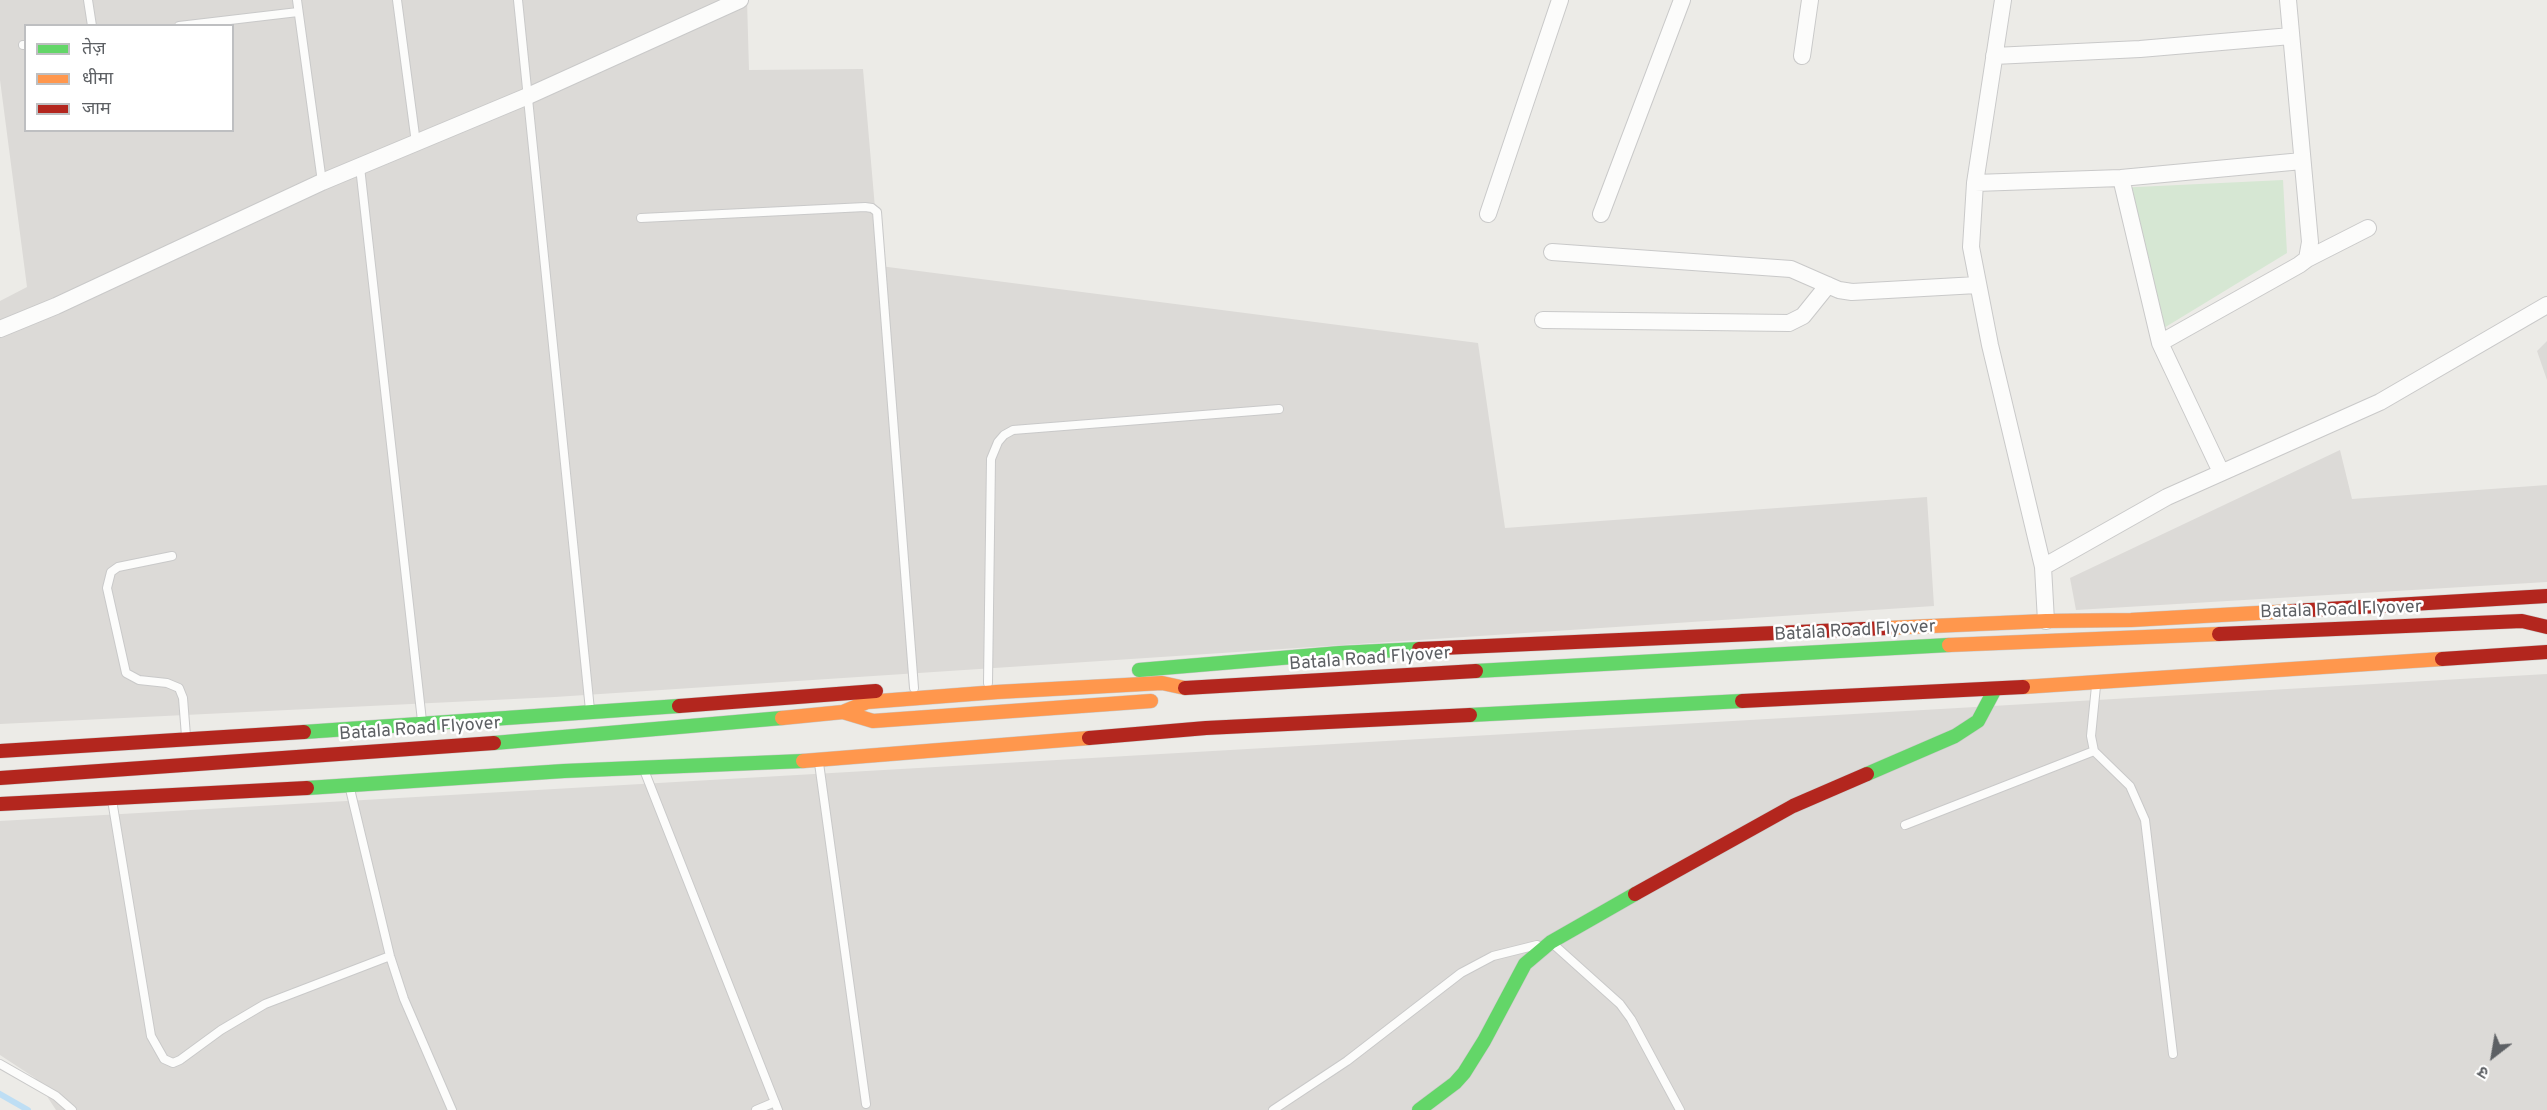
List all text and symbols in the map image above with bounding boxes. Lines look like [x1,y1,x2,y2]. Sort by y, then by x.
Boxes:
legend [24,24,234,132]
text: तेज़ [82,38,106,61]
text: धीमा [82,68,113,91]
text: जाम [82,98,111,121]
street label: Batala Road Flyover [2260,597,2422,625]
street label: Batala Road Flyover [1774,617,1936,647]
street label: Batala Road Flyover [1289,644,1451,676]
street label: Batala Road Flyover [339,714,501,746]
north arrow [2463,1026,2523,1086]
text: उ [2475,1060,2493,1082]

